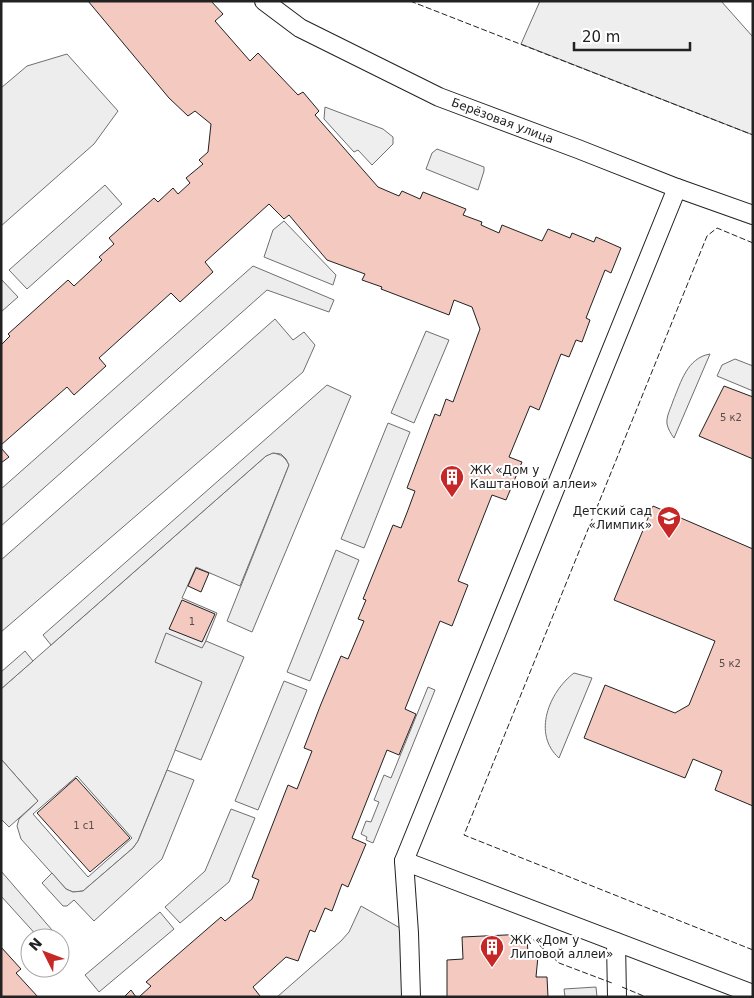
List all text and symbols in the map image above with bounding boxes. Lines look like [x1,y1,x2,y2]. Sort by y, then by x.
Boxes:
scale bar [574,20,690,52]
text: 20 m [582,28,620,46]
street label: Берёзовая улица [449,95,556,146]
house number: 5 к2 [720,412,742,423]
place label: ЖК «Дом у Каштановой аллеи» [470,463,598,491]
building icon: ЖК «Дом у Каштановой аллеи» [439,464,465,498]
place label: Детский сад «Лимпик» [573,504,652,532]
school or university icon: Детский сад «Лимпик» [656,505,682,539]
house number: 1 [189,616,195,627]
house number: 5 к2 [719,658,741,669]
house number: 1 с1 [73,820,95,831]
north arrow [20,928,70,978]
place label: ЖК «Дом у Липовой аллеи» [510,933,613,961]
building icon: ЖК «Дом у Липовой аллеи» [479,934,505,968]
text: N [25,935,45,954]

